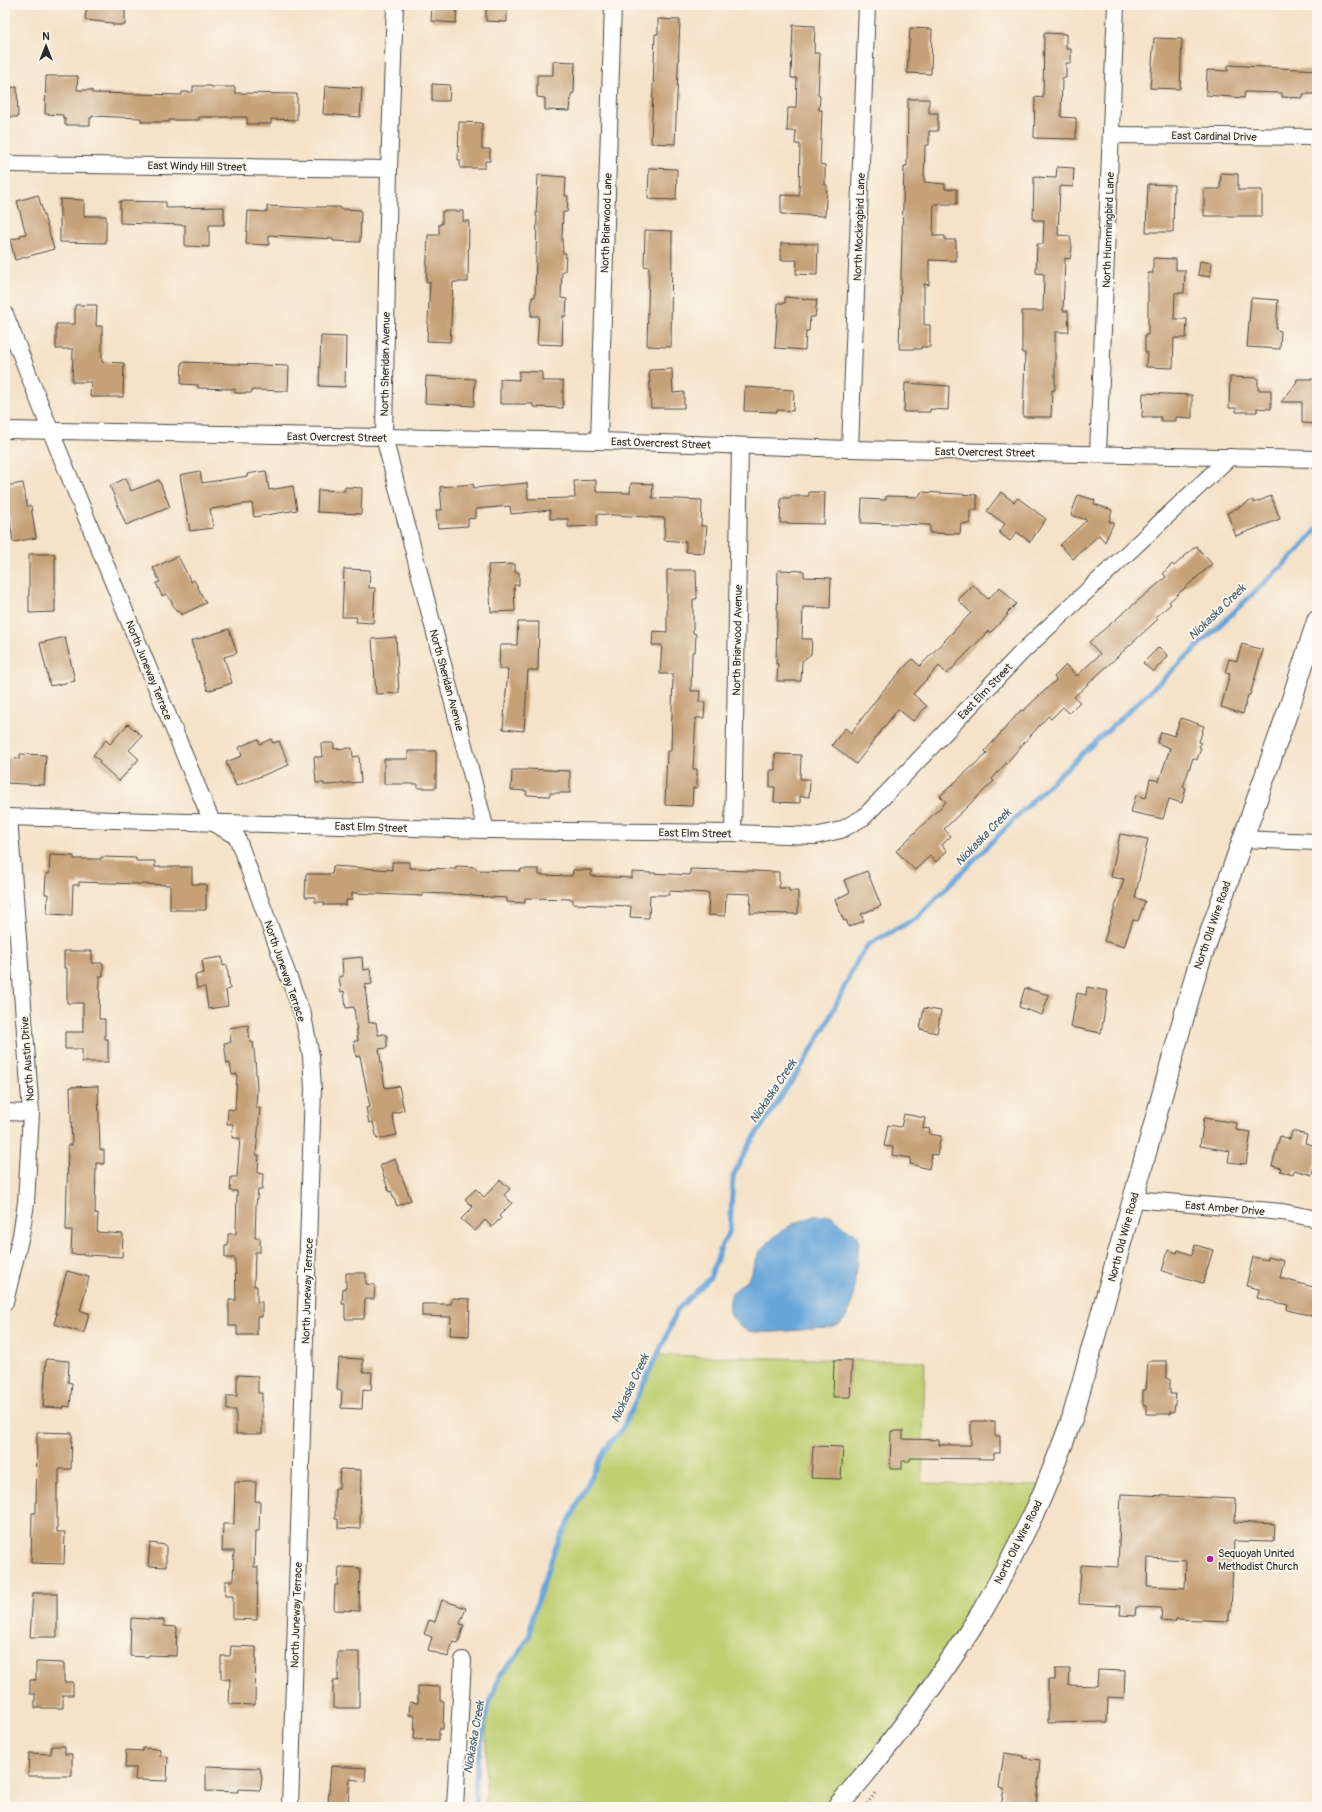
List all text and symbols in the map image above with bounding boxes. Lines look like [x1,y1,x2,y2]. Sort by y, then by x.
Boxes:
north arrow [26,26,66,66]
text: N [42,30,50,43]
street label: East Cardinal Drive [1171,129,1257,144]
street label: East Windy Hill Street [147,159,247,174]
street label: North Hummingbird Lane [1100,171,1117,288]
street label: North Briarwood Lane [598,172,615,273]
street label: North Mockingbird Lane [851,172,868,281]
street label: North Sheridan Avenue [378,311,393,416]
street label: East Overcrest Street [287,430,388,445]
street label: East Overcrest Street [611,435,712,452]
street label: East Overcrest Street [935,445,1036,460]
water label: Niokaska Creek [1185,581,1250,644]
street label: North Briarwood Avenue [730,584,745,696]
street label: North Juneway Terrace [123,619,175,722]
street label: North Sheridan Avenue [427,628,466,733]
street label: East Elm Street [955,660,1016,722]
water label: Niokaska Creek [952,805,1015,869]
street label: East Elm Street [334,820,408,835]
street label: East Elm Street [658,826,732,841]
street label: North Old Wire Road [1191,879,1234,971]
street label: North Juneway Terrace [261,919,308,1024]
street label: North Austin Drive [18,1016,37,1102]
water label: Niokaska Creek [746,1056,801,1126]
street label: North Old Wire Road [1105,1191,1142,1283]
street label: East Amber Drive [1185,1199,1266,1219]
street label: North Juneway Terrace [299,1237,316,1344]
water label: Niokaska Creek [608,1351,653,1425]
street label: North Old Wire Road [992,1498,1045,1586]
place label: Sequoyah United Methodist Church [1218,1547,1298,1573]
marker: Sequoyah United Methodist Church [1205,1554,1215,1564]
street label: North Juneway Terrace [288,1561,305,1668]
water label: Niokaska Creek [461,1698,488,1775]

